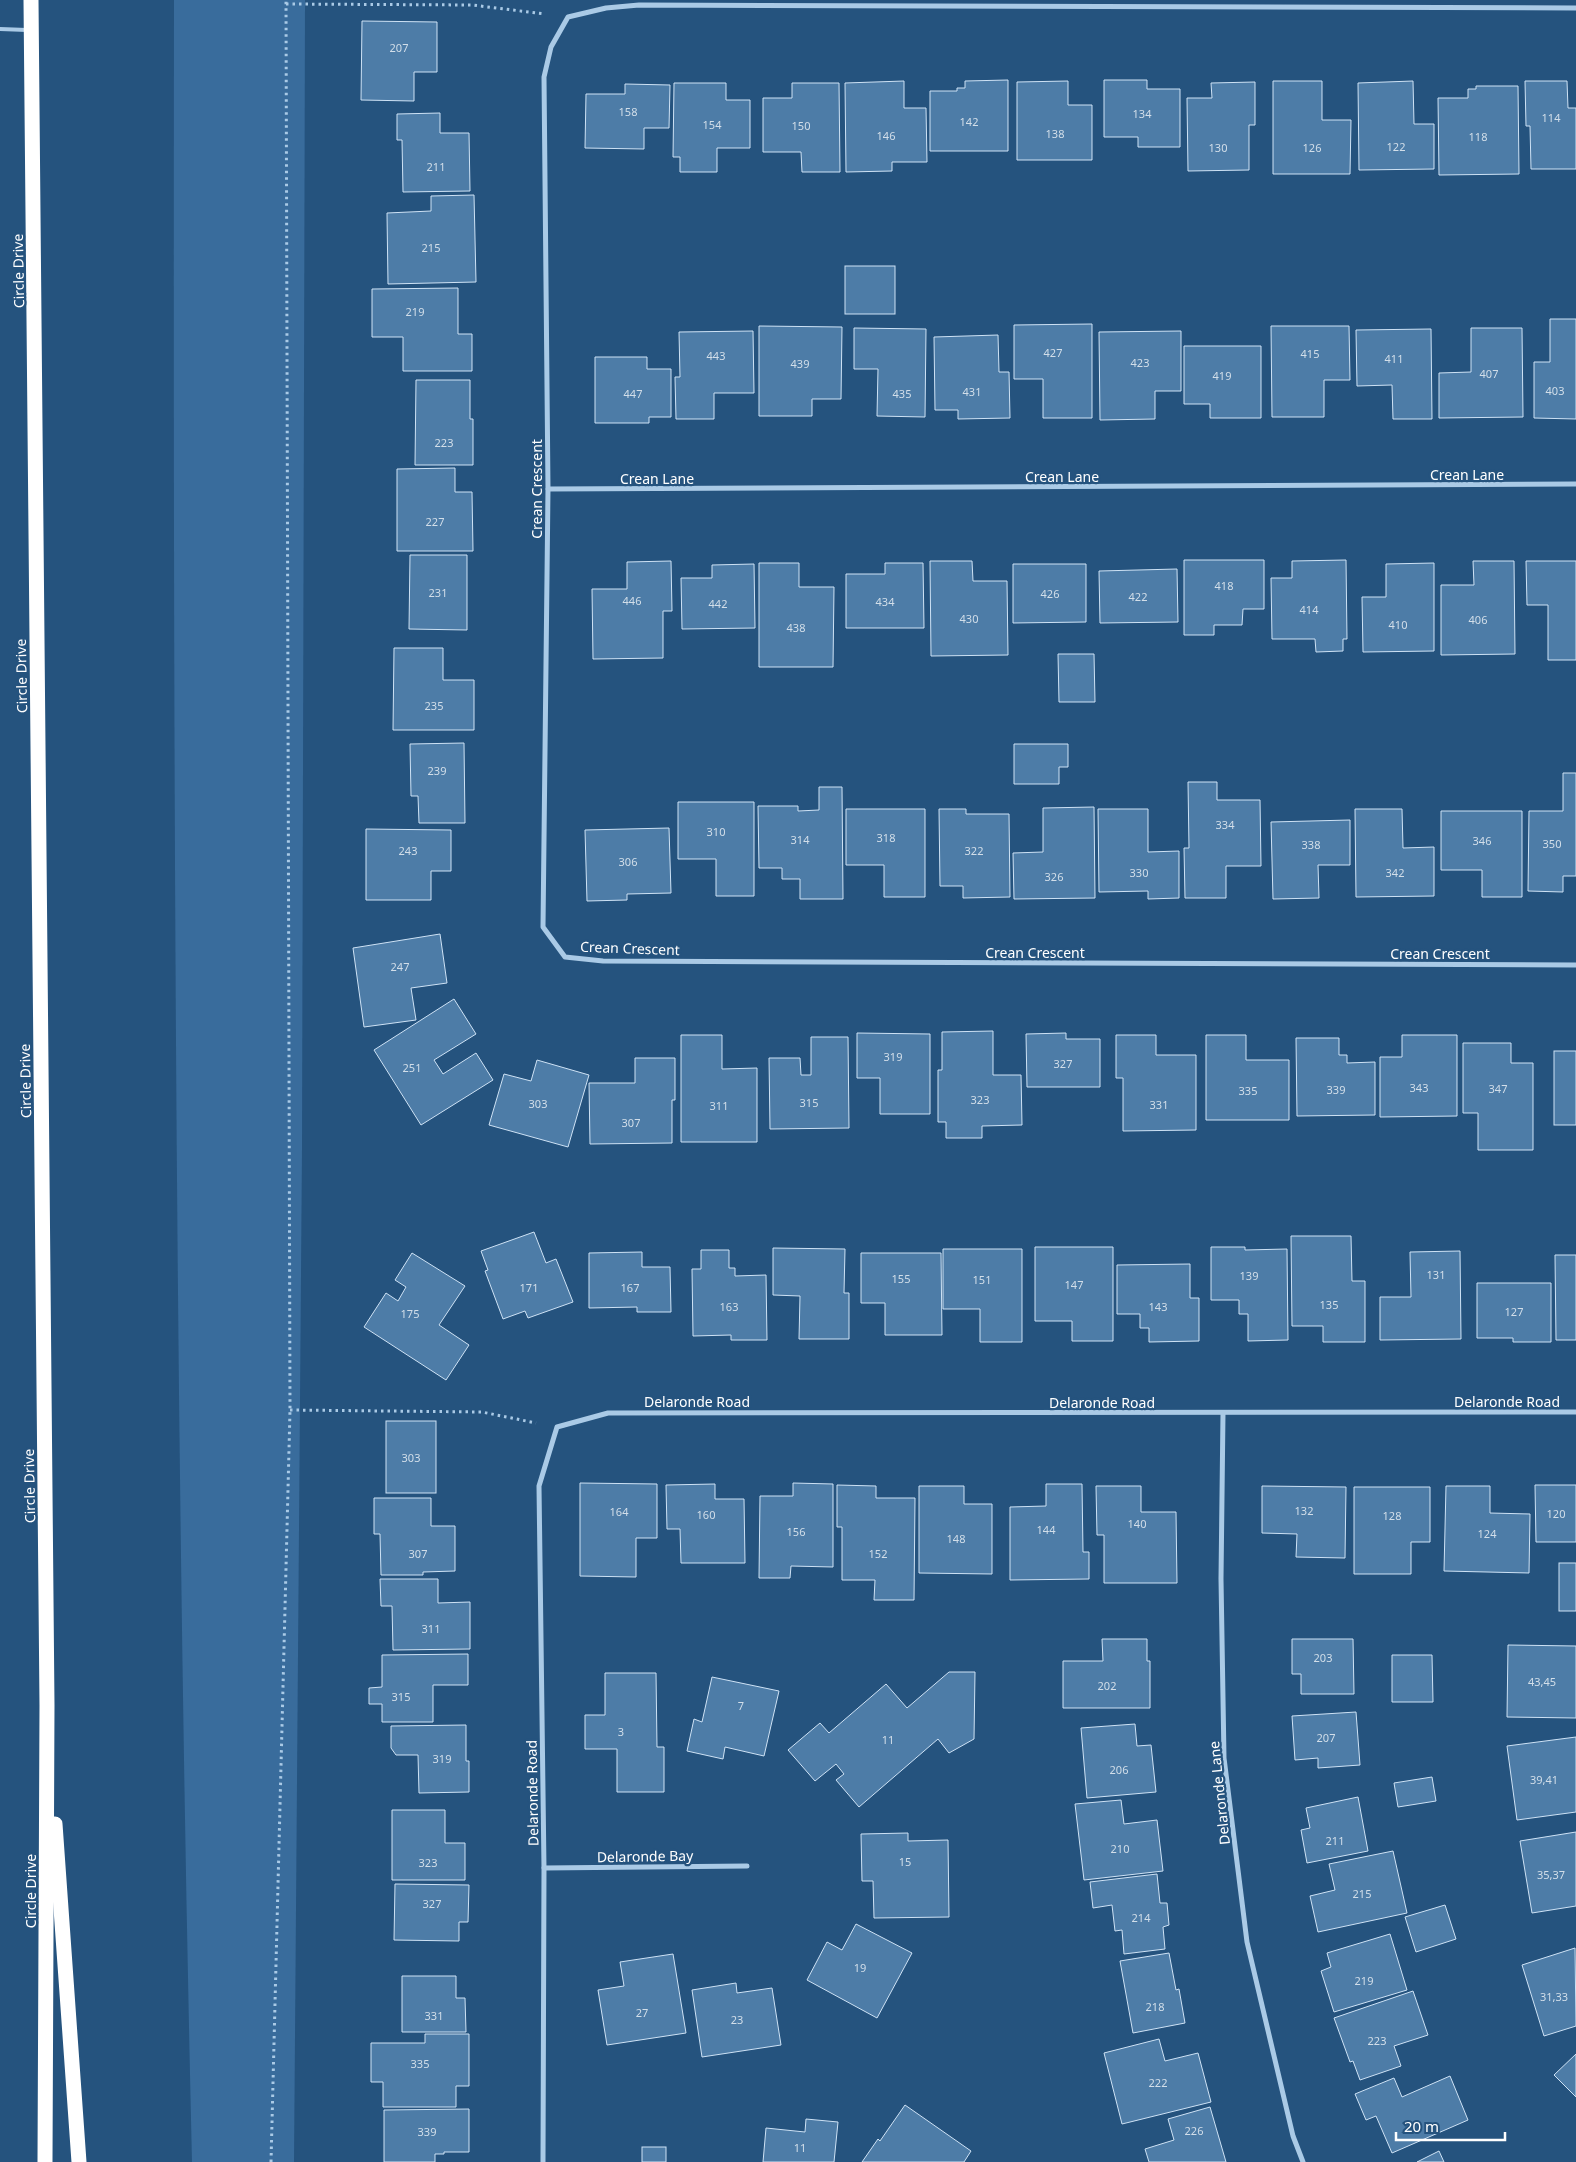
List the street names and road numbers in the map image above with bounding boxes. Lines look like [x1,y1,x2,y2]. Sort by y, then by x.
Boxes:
street label: Circle Drive [8,234,28,308]
street label: Crean Crescent [527,439,546,539]
street label: Crean Lane [1430,465,1504,484]
street label: Crean Lane [1025,467,1099,486]
street label: Crean Lane [620,469,694,488]
street label: Circle Drive [11,639,31,713]
street label: Crean Crescent [580,937,680,959]
street label: Crean Crescent [985,943,1085,962]
street label: Crean Crescent [1390,944,1490,963]
street label: Circle Drive [15,1044,35,1118]
street label: Delaronde Road [644,1392,750,1411]
street label: Delaronde Road [1454,1392,1560,1411]
street label: Delaronde Road [1049,1393,1155,1412]
street label: Circle Drive [19,1449,39,1523]
street label: Delaronde Road [522,1740,542,1846]
street label: Delaronde Lane [1204,1740,1234,1846]
street label: Delaronde Bay [597,1846,694,1866]
street label: Circle Drive [21,1854,40,1928]

